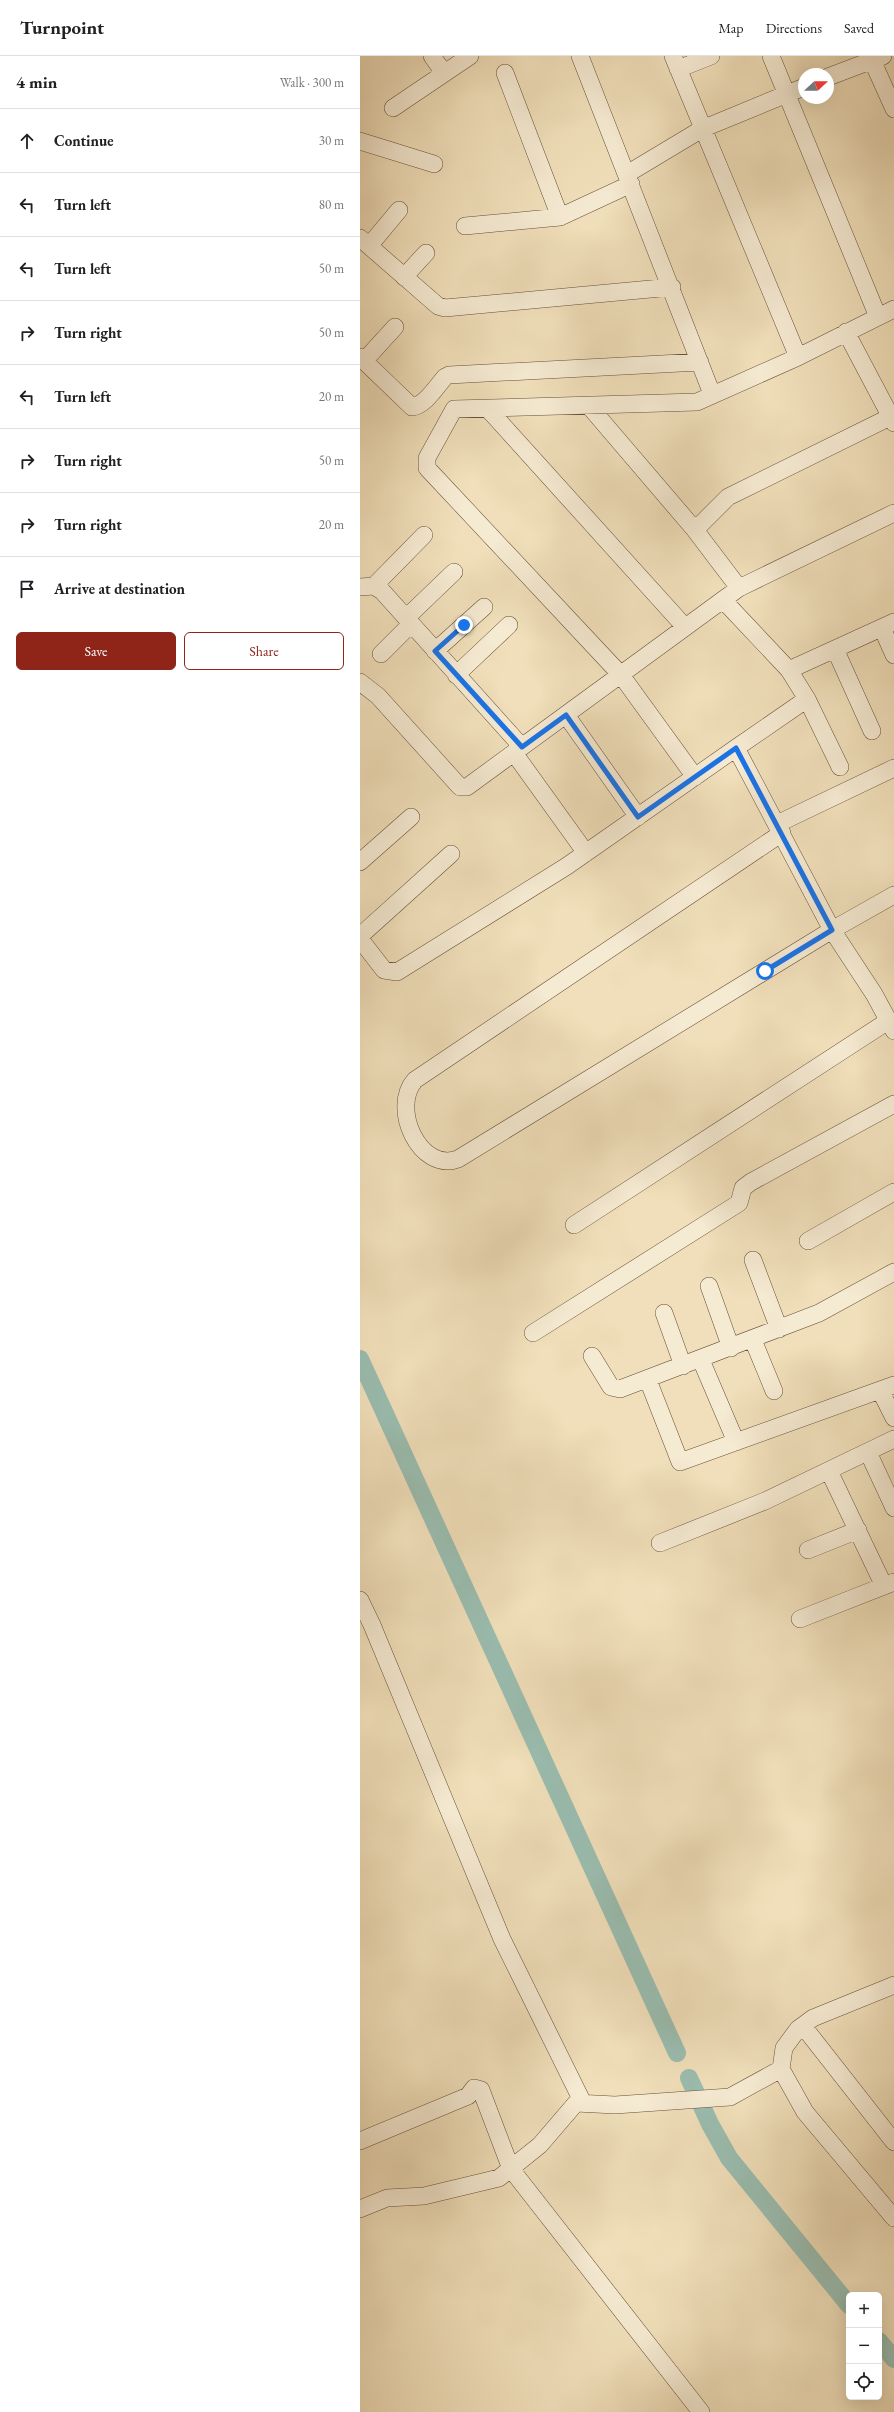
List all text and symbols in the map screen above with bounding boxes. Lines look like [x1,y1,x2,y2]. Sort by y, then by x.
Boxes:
text: Turnpoint [20,15,104,40]
text: Map [718,19,744,37]
text: Directions [766,19,822,37]
text: Saved [844,19,874,37]
north arrow [798,68,834,104]
text: 4 min [16,71,57,93]
text: Walk · 300 m [280,74,344,91]
icon: ahead [16,130,38,152]
text: Continue [54,131,114,150]
text: 30 m [319,132,344,149]
icon: left [16,194,38,216]
text: Turn left [54,195,111,214]
text: 80 m [319,196,344,213]
icon: left [16,258,38,280]
text: Turn left [54,259,111,278]
text: 50 m [319,260,344,277]
icon: right [16,322,38,344]
text: Turn right [54,323,122,342]
text: 50 m [319,324,344,341]
icon: left [16,386,38,408]
text: Turn left [54,387,111,406]
text: 20 m [319,388,344,405]
icon: right [16,450,38,472]
text: Turn right [54,451,122,470]
text: 50 m [319,452,344,469]
icon: right [16,514,38,536]
text: Turn right [54,515,122,534]
text: 20 m [319,516,344,533]
icon: arrive [16,578,38,600]
text: Arrive at destination [54,579,185,598]
route end [455,616,473,634]
button: Save [16,632,176,670]
button: Share [184,632,344,670]
route start [756,962,774,980]
map controls [846,2292,882,2400]
button: + [846,2292,882,2328]
button: − [846,2328,882,2364]
button: locate [846,2364,882,2400]

